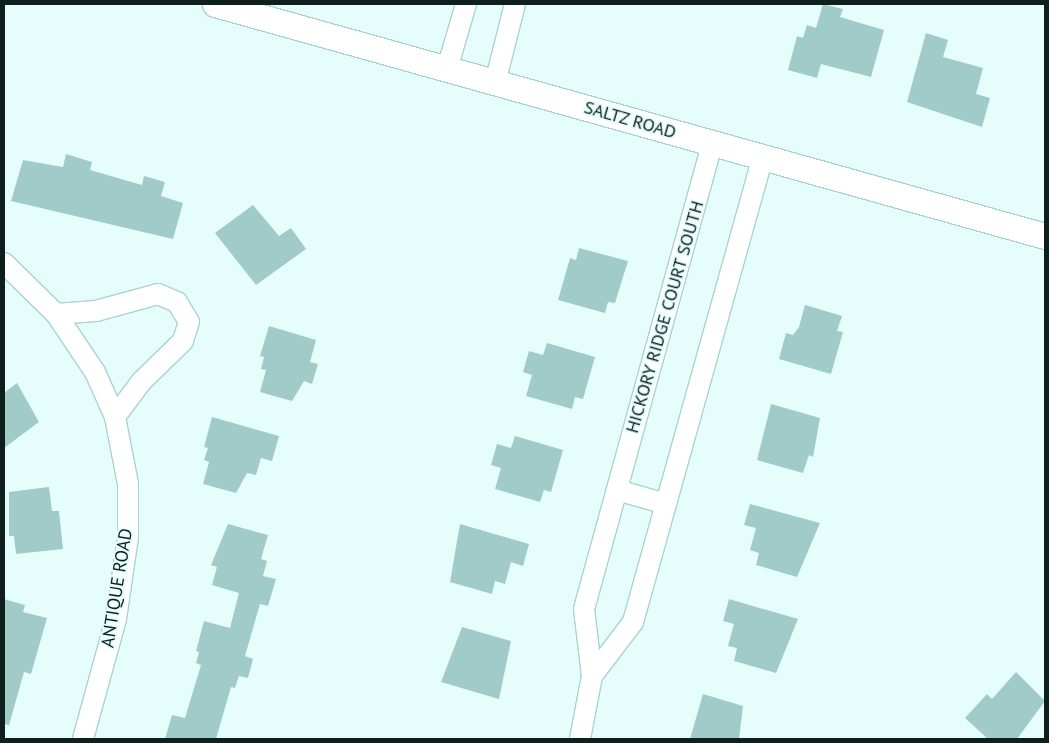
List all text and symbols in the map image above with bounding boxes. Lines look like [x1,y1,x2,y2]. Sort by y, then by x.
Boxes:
street label: SALTZ ROAD [581,96,679,144]
street label: HICKORY RIDGE COURT SOUTH [621,198,709,436]
street label: ANTIQUE ROAD [97,527,137,649]

